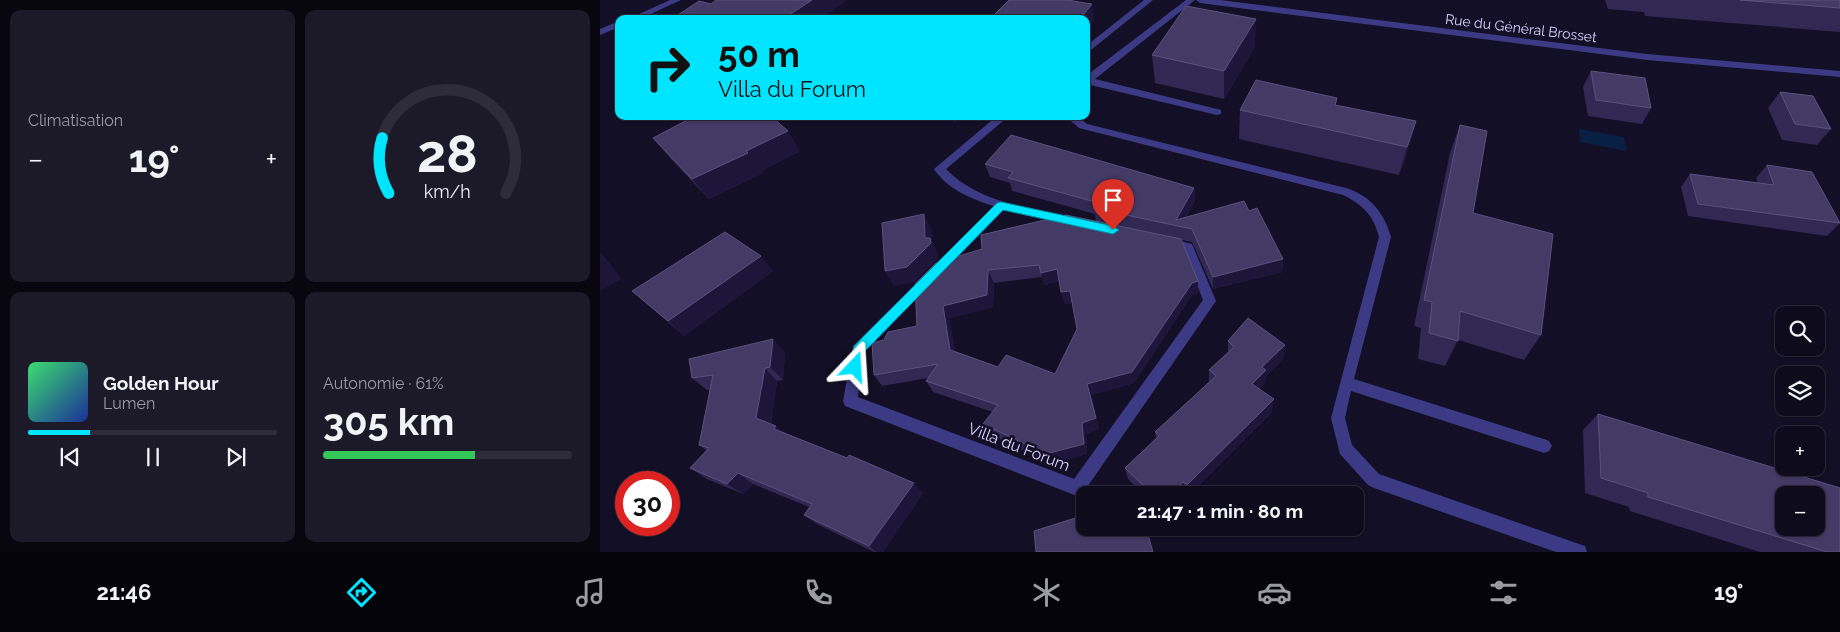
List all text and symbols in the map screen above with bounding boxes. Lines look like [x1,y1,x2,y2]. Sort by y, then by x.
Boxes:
street label: Rue du Général Brosset [1444,11,1598,45]
text: 50 m [718,34,800,75]
icon: right [635,35,700,100]
text: Villa du Forum [718,76,866,102]
text: Climatisation [28,111,123,130]
text: 28 [417,123,478,184]
text: 19° [129,136,180,181]
text: − [28,143,43,176]
text: + [265,143,277,176]
pin [1092,179,1134,230]
text: km/h [424,181,471,202]
icon: arrive [1099,186,1127,214]
map controls [1775,306,1825,536]
button: search [1775,306,1825,356]
position arrow [828,340,880,392]
button: layers [1775,366,1825,416]
text: Golden Hour [103,372,219,394]
text: Autonomie · 61% [323,374,443,393]
text: Lumen [103,394,155,413]
text: 305 km [323,399,454,444]
street label: Villa du Forum [965,419,1073,475]
button: + [1775,426,1825,476]
icon: previous [56,443,84,471]
icon: pause [139,443,167,471]
icon: next [222,443,250,471]
speed limit sign: 30 [615,471,680,536]
button: − [1775,486,1825,536]
text: 21:47 · 1 min · 80 m [1137,500,1303,522]
icon: directions [344,575,379,610]
icon: music [573,575,608,610]
icon: phone [801,575,836,610]
icon: climate [1029,575,1064,610]
icon: car [1257,575,1292,610]
icon: filters [1486,575,1521,610]
text: 21:46 [97,579,151,605]
text: 19° [1714,579,1743,605]

